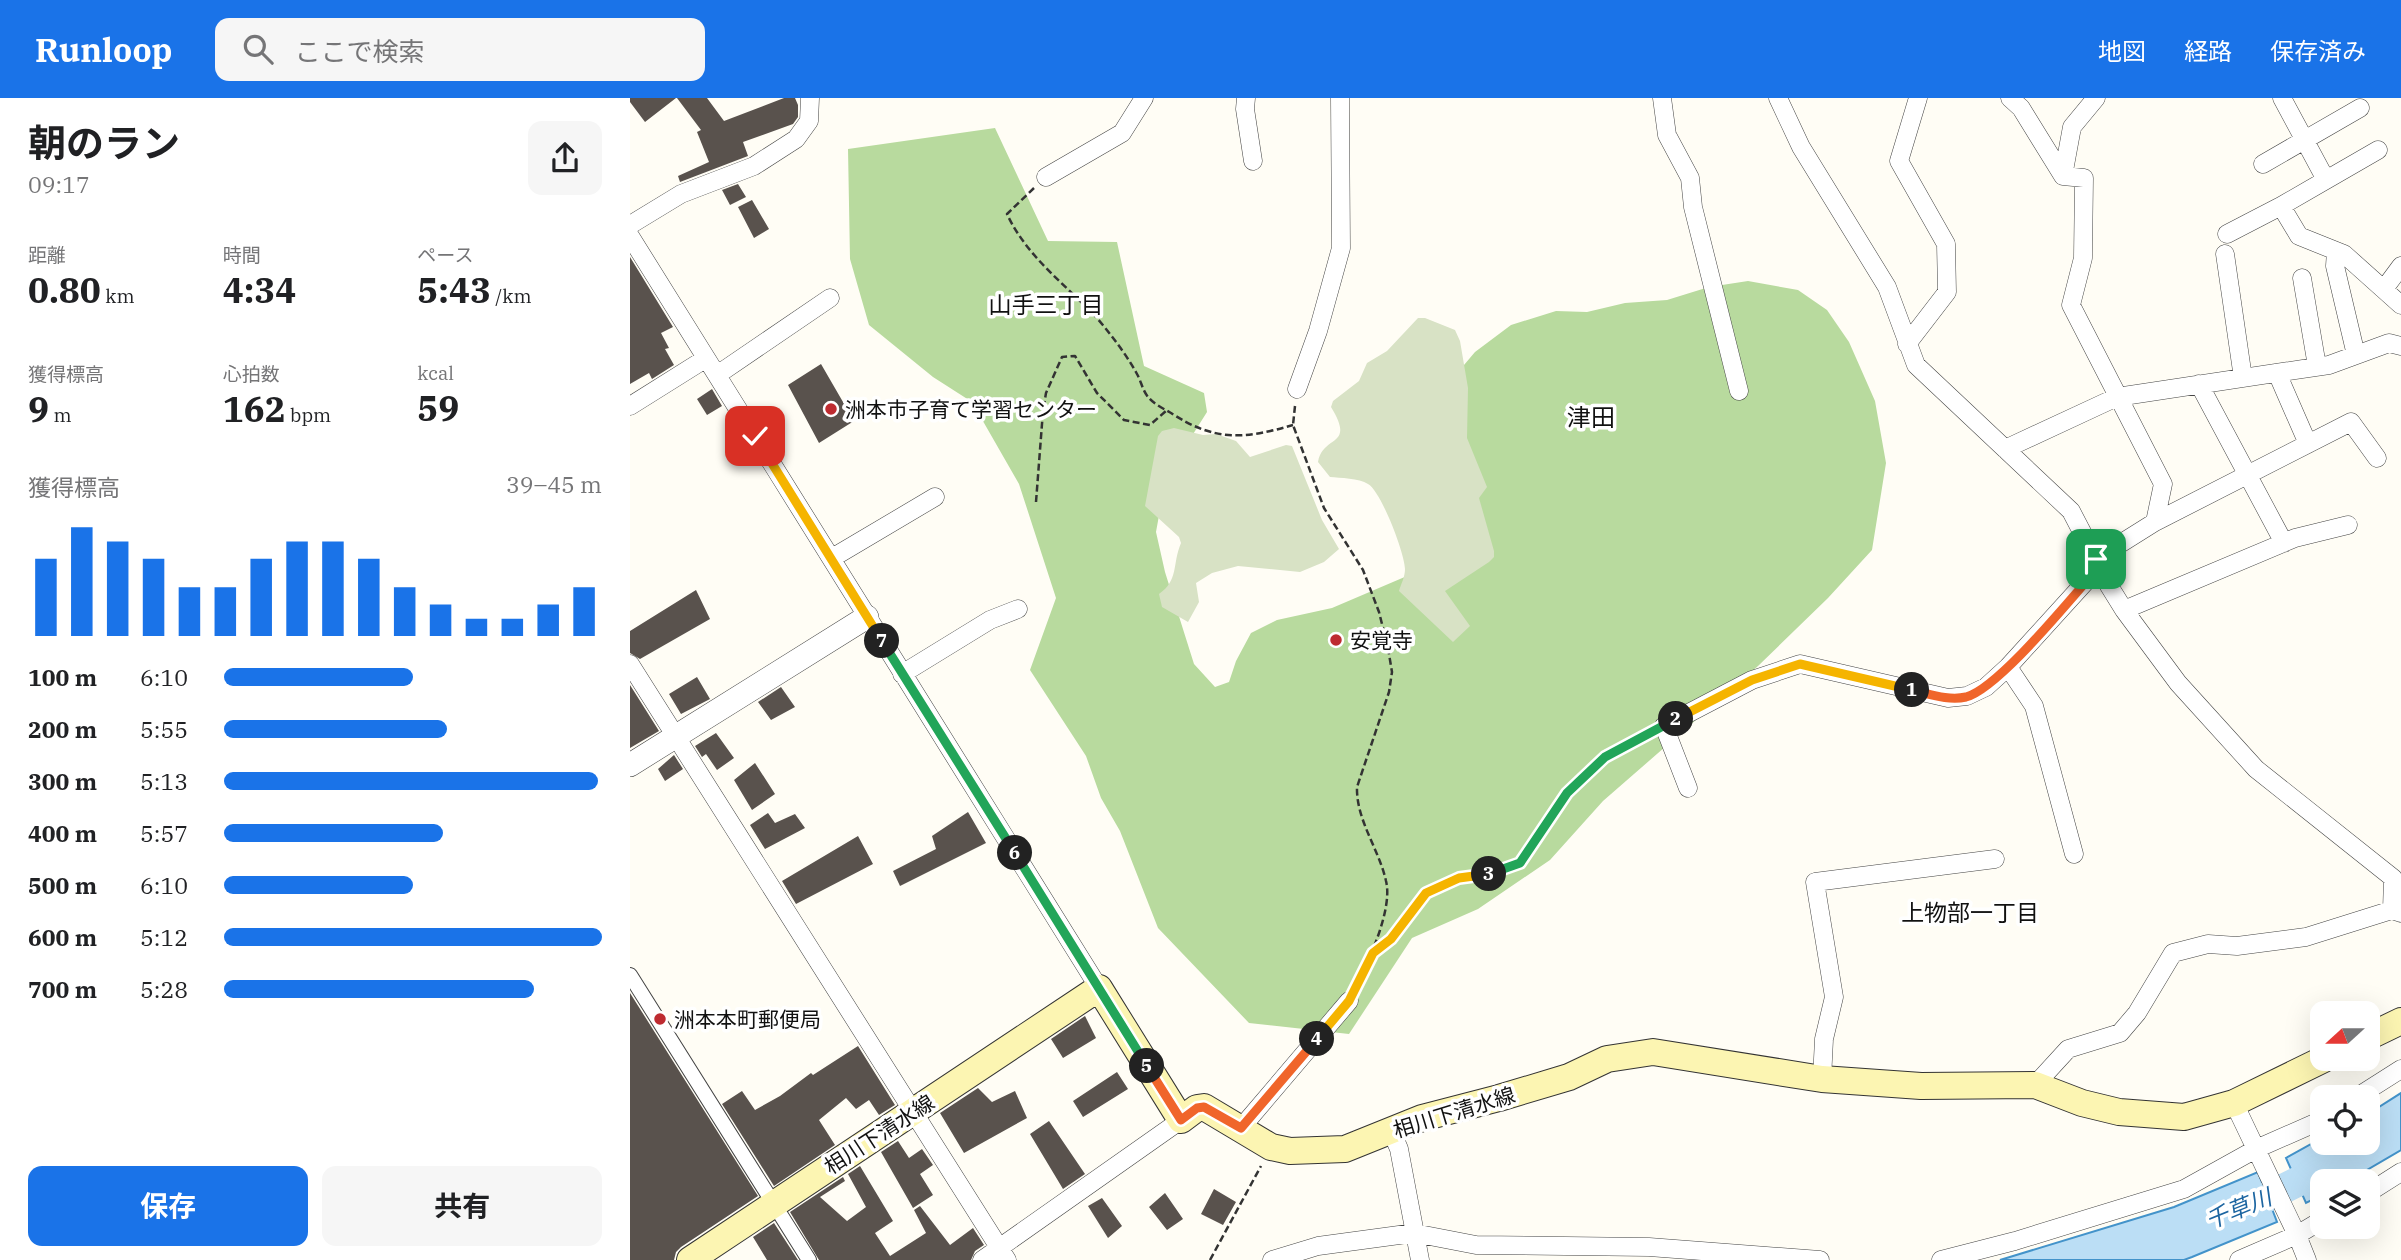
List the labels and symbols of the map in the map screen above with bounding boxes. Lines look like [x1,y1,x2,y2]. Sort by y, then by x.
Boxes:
district label: 山手三丁目 [989,289,1104,319]
place label: 洲本市子育て学習センター [845,395,1097,423]
marker: 洲本市子育て学習センター [823,401,839,417]
district label: 津田 [1567,401,1615,433]
pin [725,406,785,466]
pin [2066,529,2126,589]
pin: 7 [864,624,900,658]
place label: 安覚寺 [1350,626,1413,654]
marker: 安覚寺 [1328,632,1344,648]
pin: 1 [1894,672,1930,708]
pin: 2 [1658,702,1694,736]
pin: 6 [998,836,1032,870]
pin: 3 [1472,856,1506,892]
district label: 上物部一丁目 [1901,897,2039,927]
north arrow [2310,1001,2380,1071]
place label: 洲本本町郵便局 [674,1005,821,1033]
marker: 洲本本町郵便局 [652,1011,668,1027]
pin: 4 [1300,1021,1334,1056]
pin: 5 [1130,1048,1164,1084]
street label: 相川下清水線 [1390,1080,1518,1144]
street label: 相川下清水線 [819,1088,939,1180]
water label: 千草川 [2200,1180,2278,1235]

